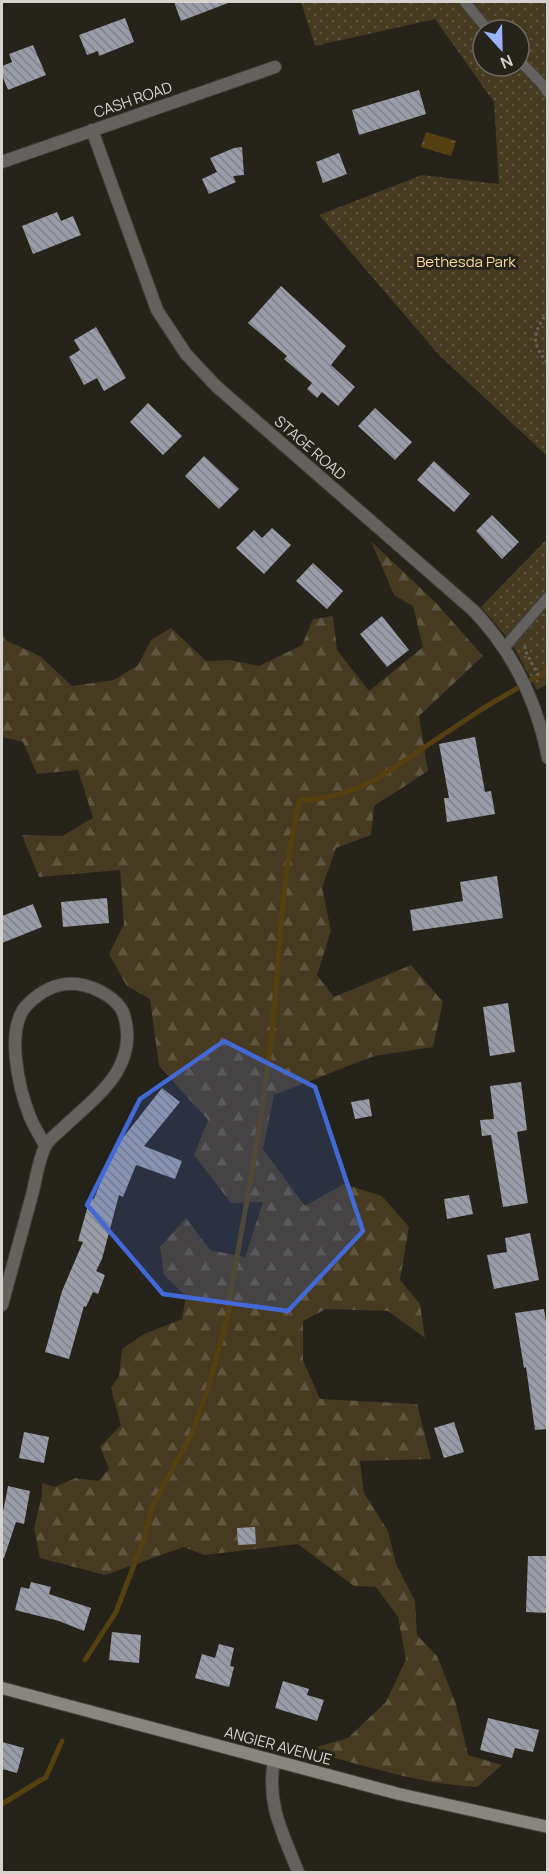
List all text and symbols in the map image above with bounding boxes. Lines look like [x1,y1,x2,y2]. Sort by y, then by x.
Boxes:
north arrow [471,18,531,78]
text: N [497,50,516,74]
street label: CASH ROAD [91,76,175,123]
park label: Bethesda Park [416,251,516,272]
street label: STAGE ROAD [270,411,351,485]
street label: ANGIER AVENUE [222,1721,334,1770]

